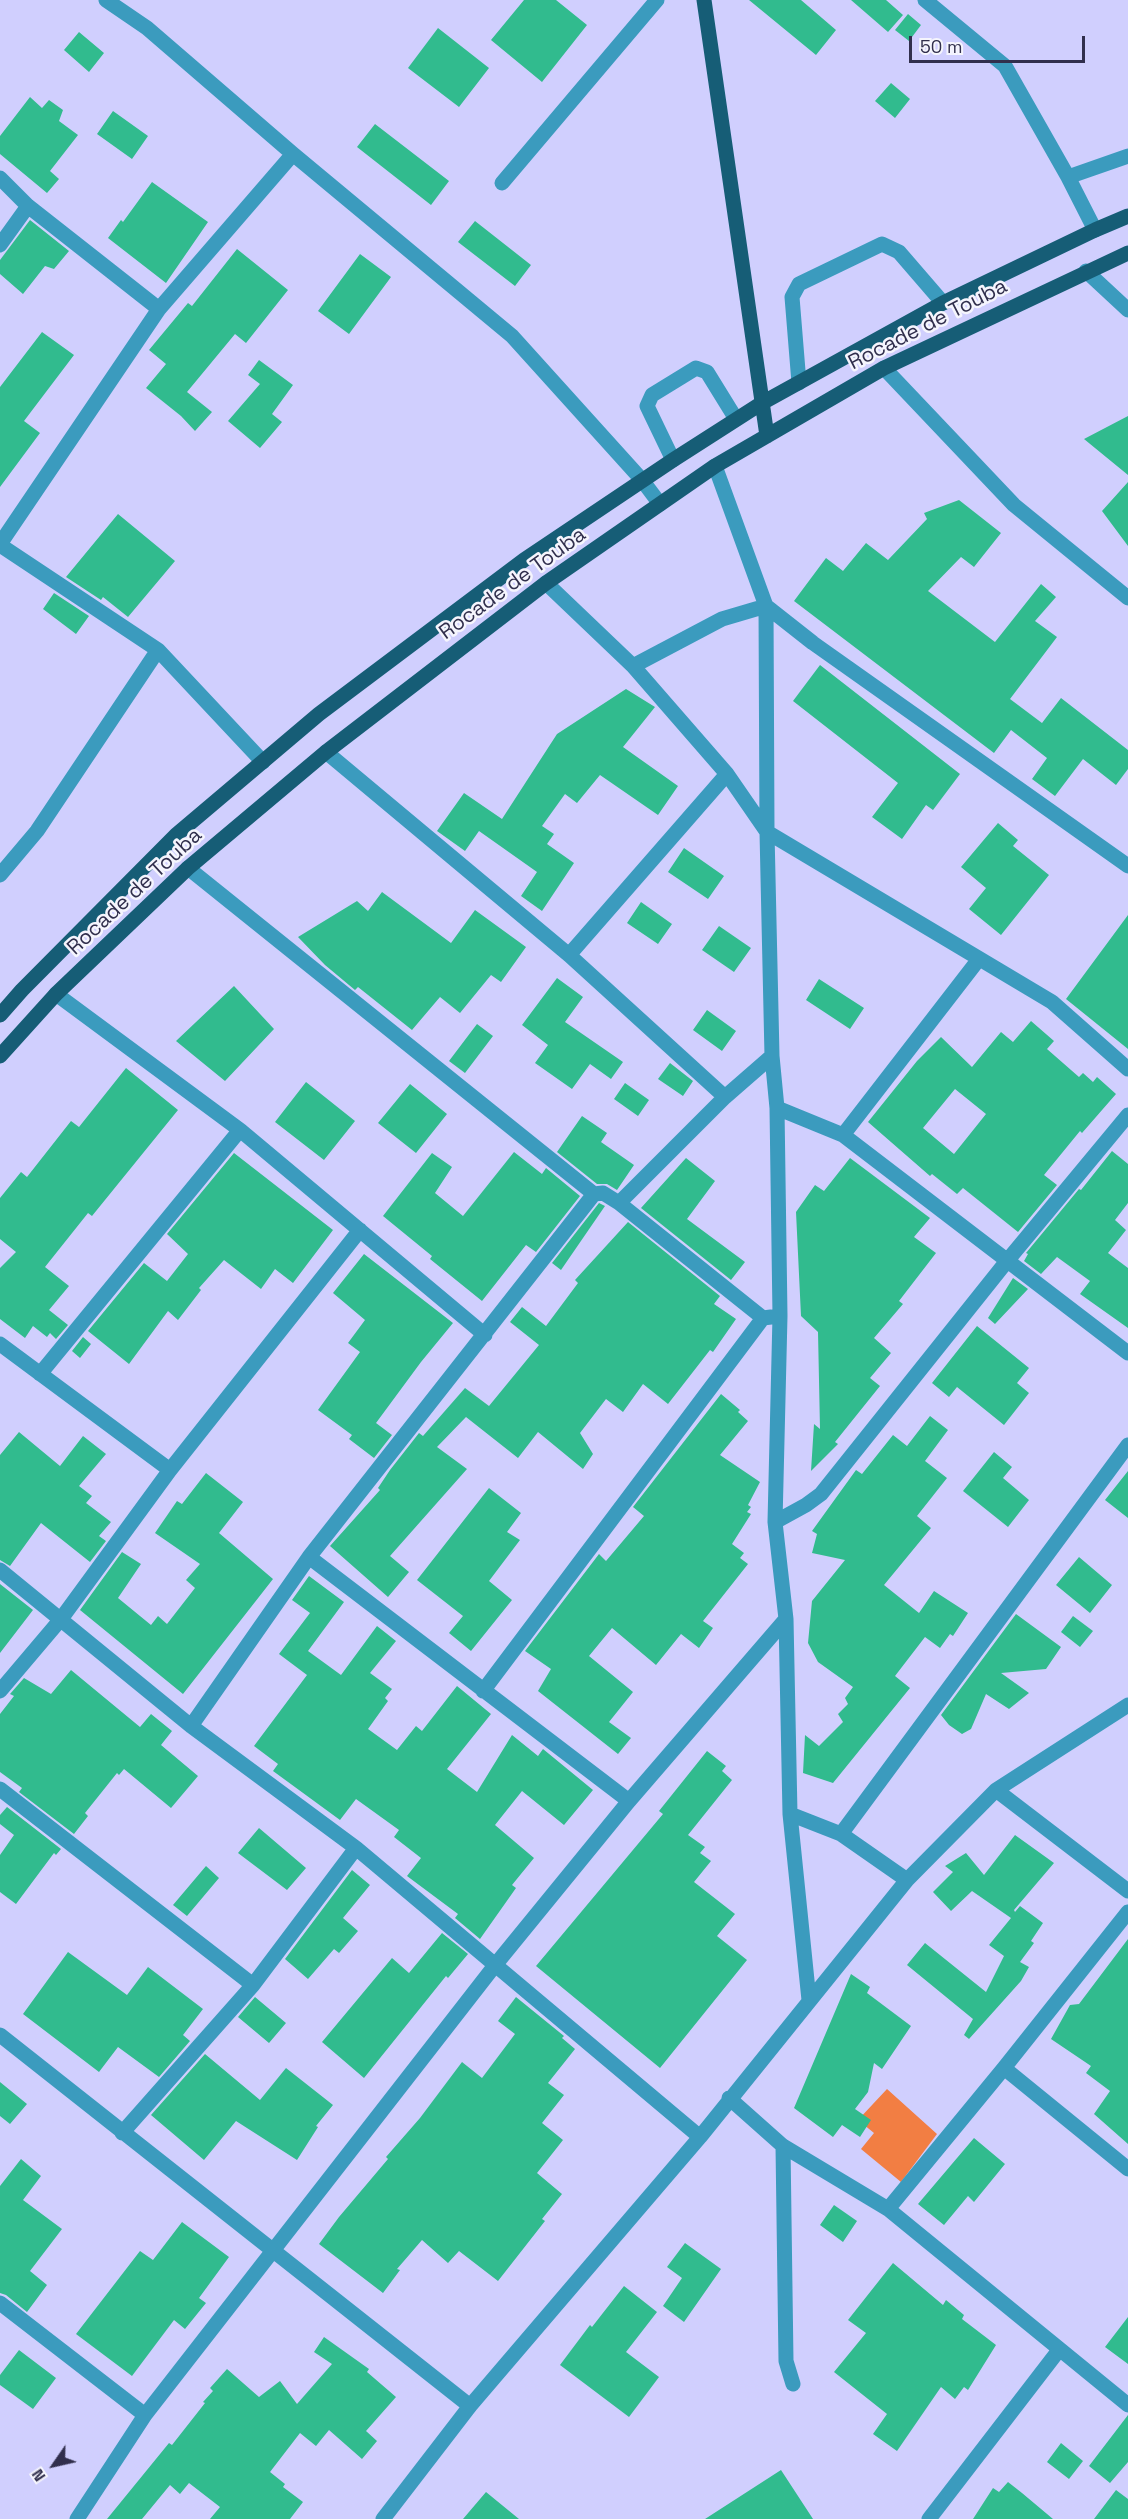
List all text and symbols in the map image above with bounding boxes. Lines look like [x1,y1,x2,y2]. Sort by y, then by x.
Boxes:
scale bar [912,24,1088,62]
text: 50 m [920,35,962,58]
street label: Rocade de Touba [844,274,1012,376]
street label: Rocade de Touba [435,522,591,646]
street label: Rocade de Touba [62,823,208,961]
north arrow [24,2435,84,2495]
text: N [27,2465,50,2486]

